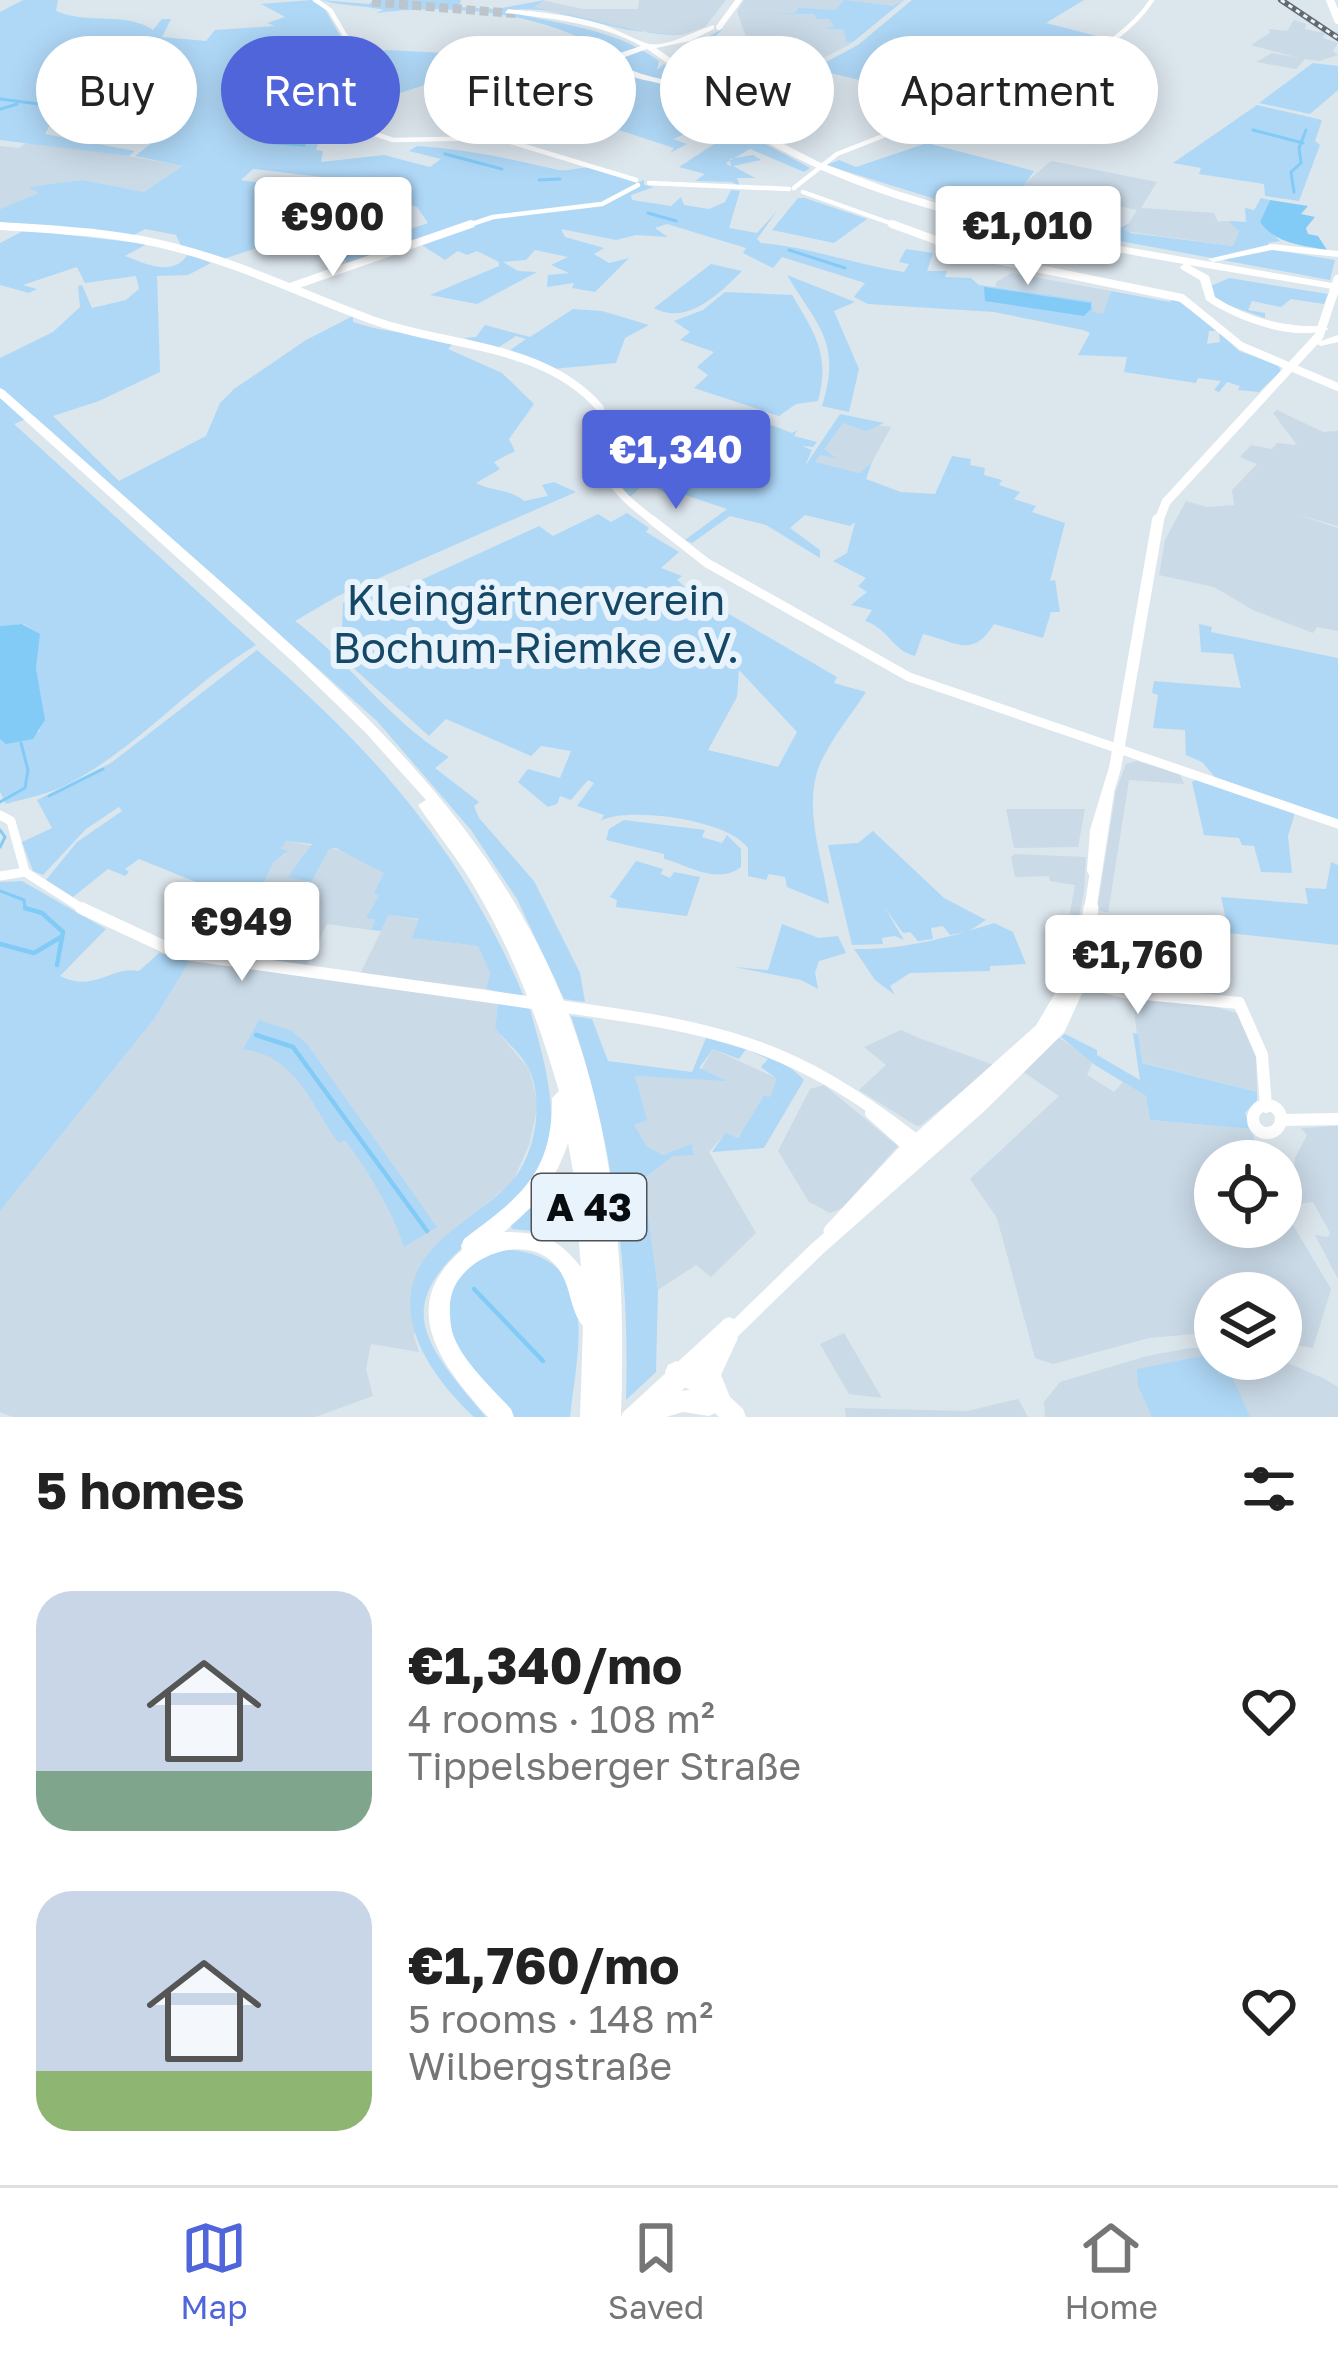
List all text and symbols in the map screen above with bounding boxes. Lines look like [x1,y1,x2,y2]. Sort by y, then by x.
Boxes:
chip: Buy [36,36,197,144]
chip: Rent [221,36,400,144]
chip: Filters [424,36,636,144]
chip: New [660,36,834,144]
chip: Apartment [858,36,1158,144]
pin: €900 [262,177,404,279]
pin: €1,010 [930,186,1126,288]
text: €900 [282,192,384,239]
text: €1,010 [963,201,1093,248]
pin: €1,340 [578,410,774,512]
text: €1,340 [609,425,743,472]
park label: Kleingärtnerverein Bochum-Riemke e.V. [333,574,739,672]
pin: €949 [171,882,313,984]
text: €949 [191,897,293,944]
pin: €1,760 [1040,915,1236,1017]
text: €1,760 [1072,930,1204,977]
map controls [1194,1140,1302,1380]
button: locate [1194,1140,1302,1248]
road number: A 43 [532,1174,646,1240]
button: layers [1194,1272,1302,1380]
icon: filters [1236,1456,1302,1522]
text: 5 homes [36,1459,245,1520]
text: €1,340/mo [408,1634,682,1695]
icon: home [132,1639,276,1783]
icon: heart [1236,1678,1302,1744]
text: 4 rooms · 108 m² [408,1695,715,1742]
text: Tippelsberger Straße [408,1742,801,1789]
text: €1,760/mo [408,1934,680,1995]
icon: home [132,1939,276,2083]
icon: heart [1236,1978,1302,2044]
text: 5 rooms · 148 m² [408,1995,713,2042]
text: Wilbergstraße [408,2042,672,2089]
tab: Map [180,2215,248,2326]
tab: Saved [608,2215,704,2326]
tab: Home [1065,2215,1158,2326]

